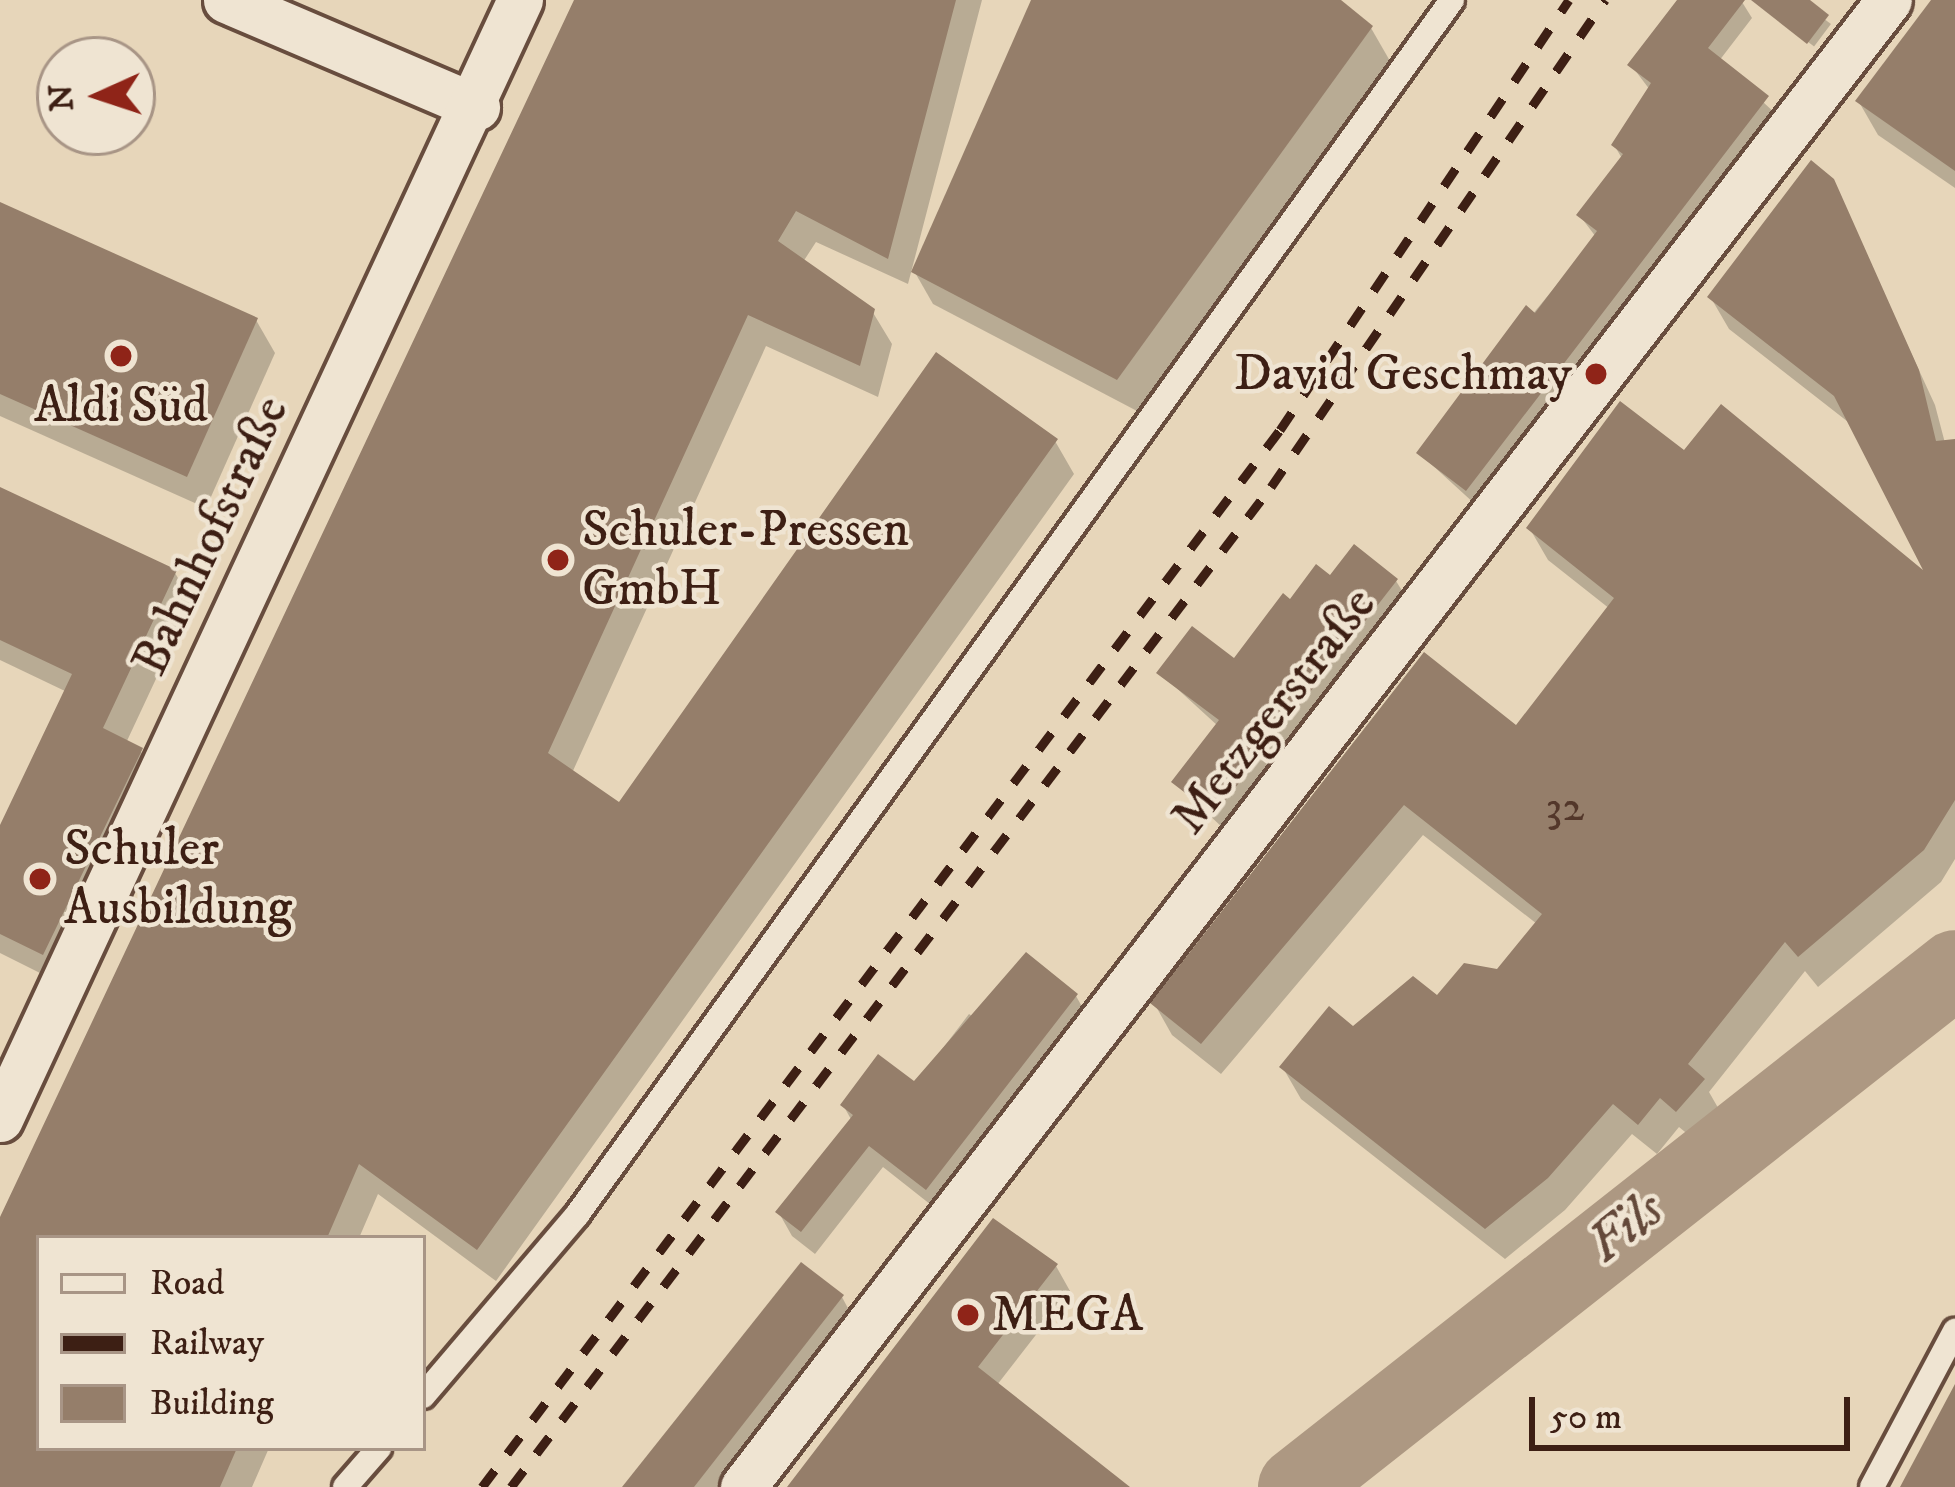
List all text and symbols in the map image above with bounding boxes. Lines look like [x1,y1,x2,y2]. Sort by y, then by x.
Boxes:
north arrow [36,36,156,156]
text: N [41,83,84,112]
marker: Aldi Süd [108,343,134,369]
place label: David Geschmay [1234,343,1572,405]
marker: David Geschmay [1583,361,1609,387]
place label: Aldi Süd [34,375,208,437]
street label: Bahnhofstraße [120,387,302,685]
place label: Schuler-Pressen GmbH [582,500,909,620]
marker: Schuler-Pressen GmbH [545,547,571,573]
street label: Metzgerstraße [1159,575,1389,847]
house number: 32 [1546,781,1584,835]
place label: Schuler Ausbildung [64,819,292,939]
marker: Schuler Ausbildung [27,866,53,892]
water label: Fils [1575,1178,1677,1278]
legend [36,1235,426,1451]
text: Road [150,1261,225,1306]
place label: MEGA [992,1284,1143,1346]
marker: MEGA [955,1302,981,1328]
text: Railway [150,1321,264,1366]
scale bar [1535,1373,1856,1447]
text: Building [150,1381,274,1426]
text: 50 m [1550,1395,1622,1440]

